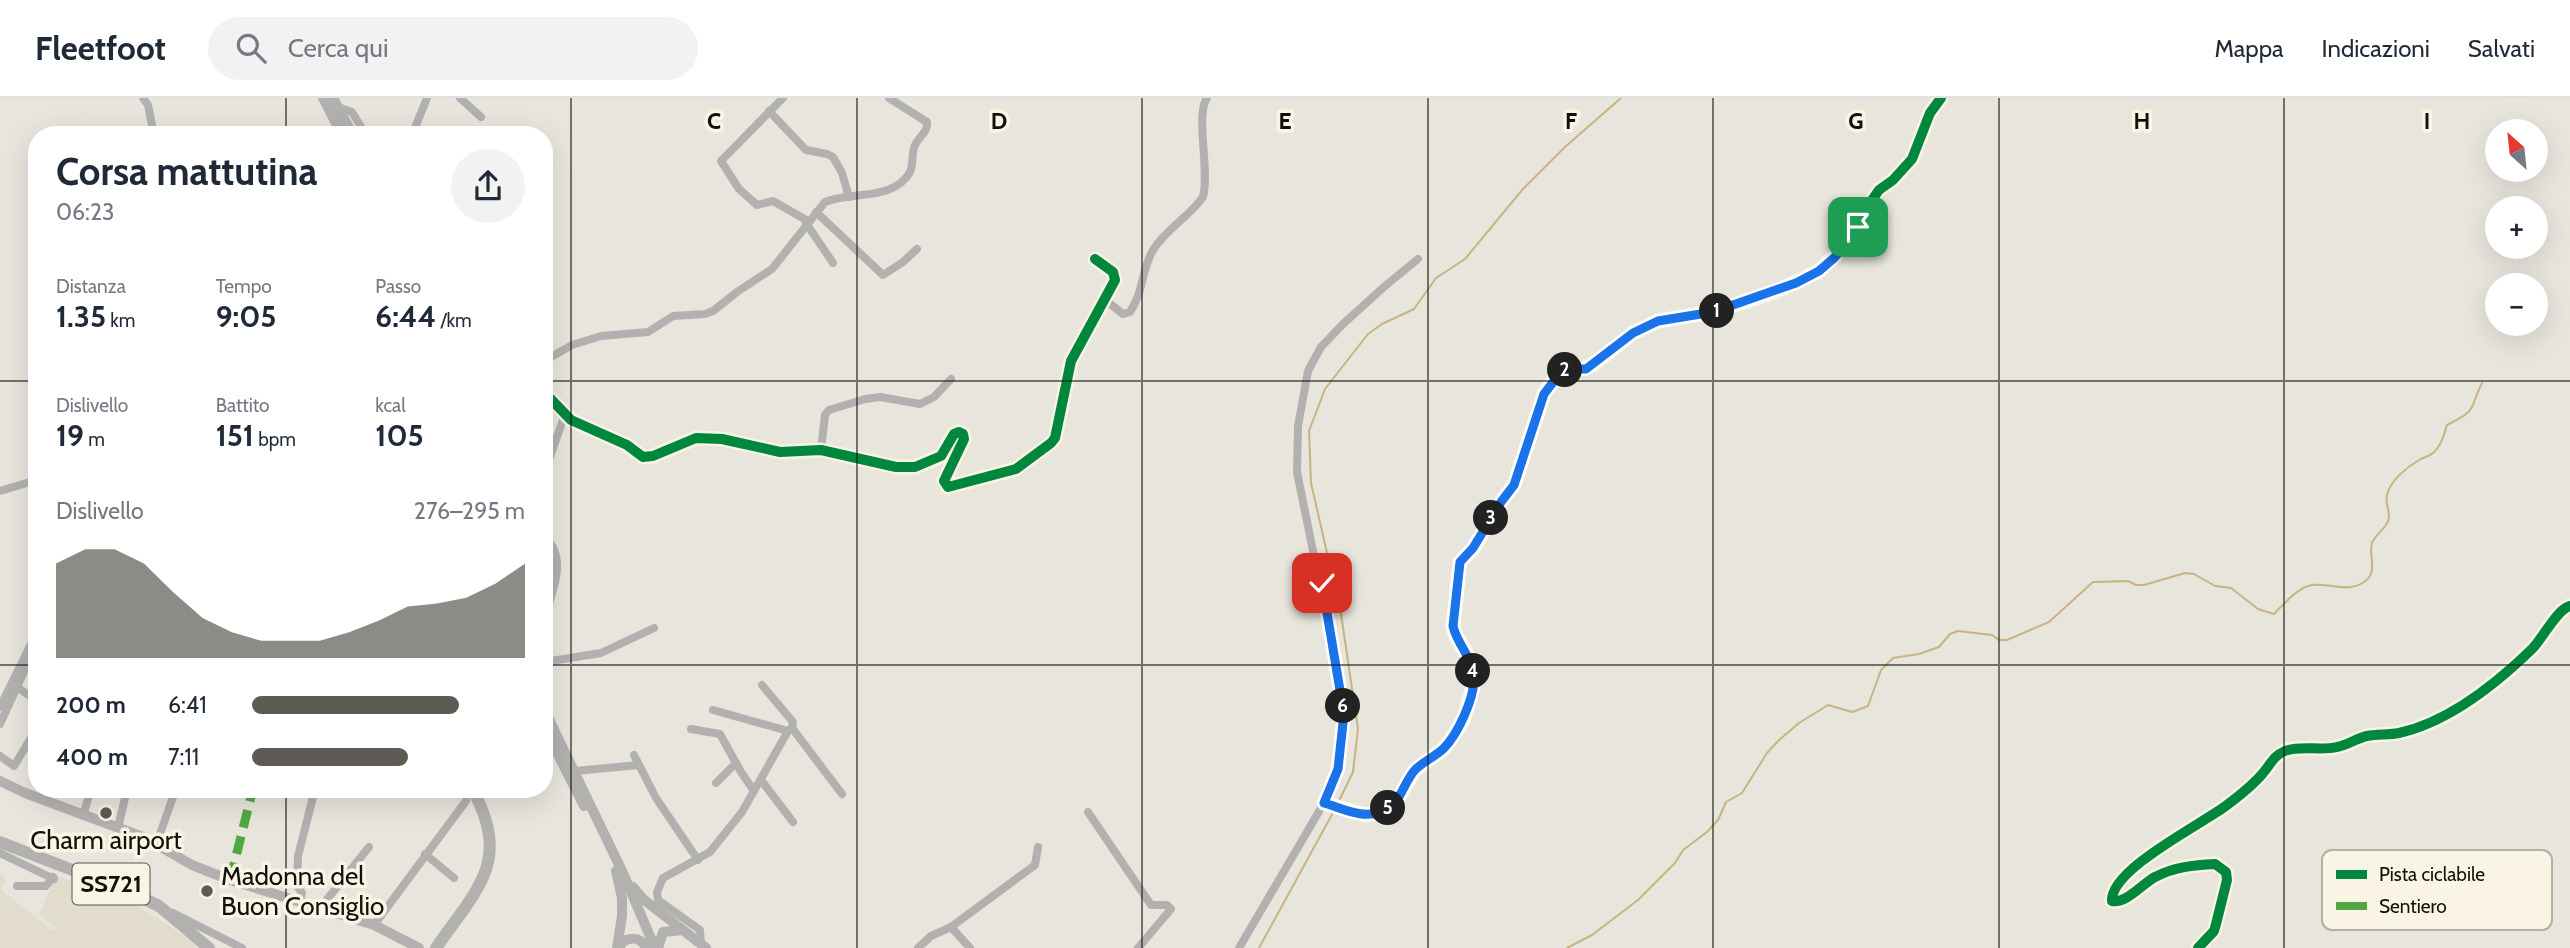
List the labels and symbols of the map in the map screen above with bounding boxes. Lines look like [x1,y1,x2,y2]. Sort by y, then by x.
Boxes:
text: C [707,107,721,135]
text: D [991,107,1007,135]
text: E [1278,107,1292,135]
text: F [1565,107,1577,135]
text: G [1848,107,1864,135]
text: H [2134,107,2150,135]
text: I [2424,107,2430,135]
north arrow [2485,119,2548,182]
pin [1828,197,1888,257]
pin: 1 [1700,294,1734,328]
pin: 2 [1548,352,1582,388]
pin: 3 [1474,500,1508,536]
pin [1292,553,1352,613]
pin: 4 [1456,654,1490,688]
pin: 6 [1326,688,1360,724]
pin: 5 [1370,790,1406,826]
marker: Charm airport [98,805,114,821]
place label: Charm airport [30,824,182,856]
legend [2322,850,2552,930]
place label: Madonna del Buon Consiglio [221,860,384,922]
text: Pista ciclabile [2379,863,2485,886]
road number: SS721 [72,864,150,904]
marker: Madonna del Buon Consiglio [199,883,215,899]
text: Sentiero [2379,895,2447,918]

